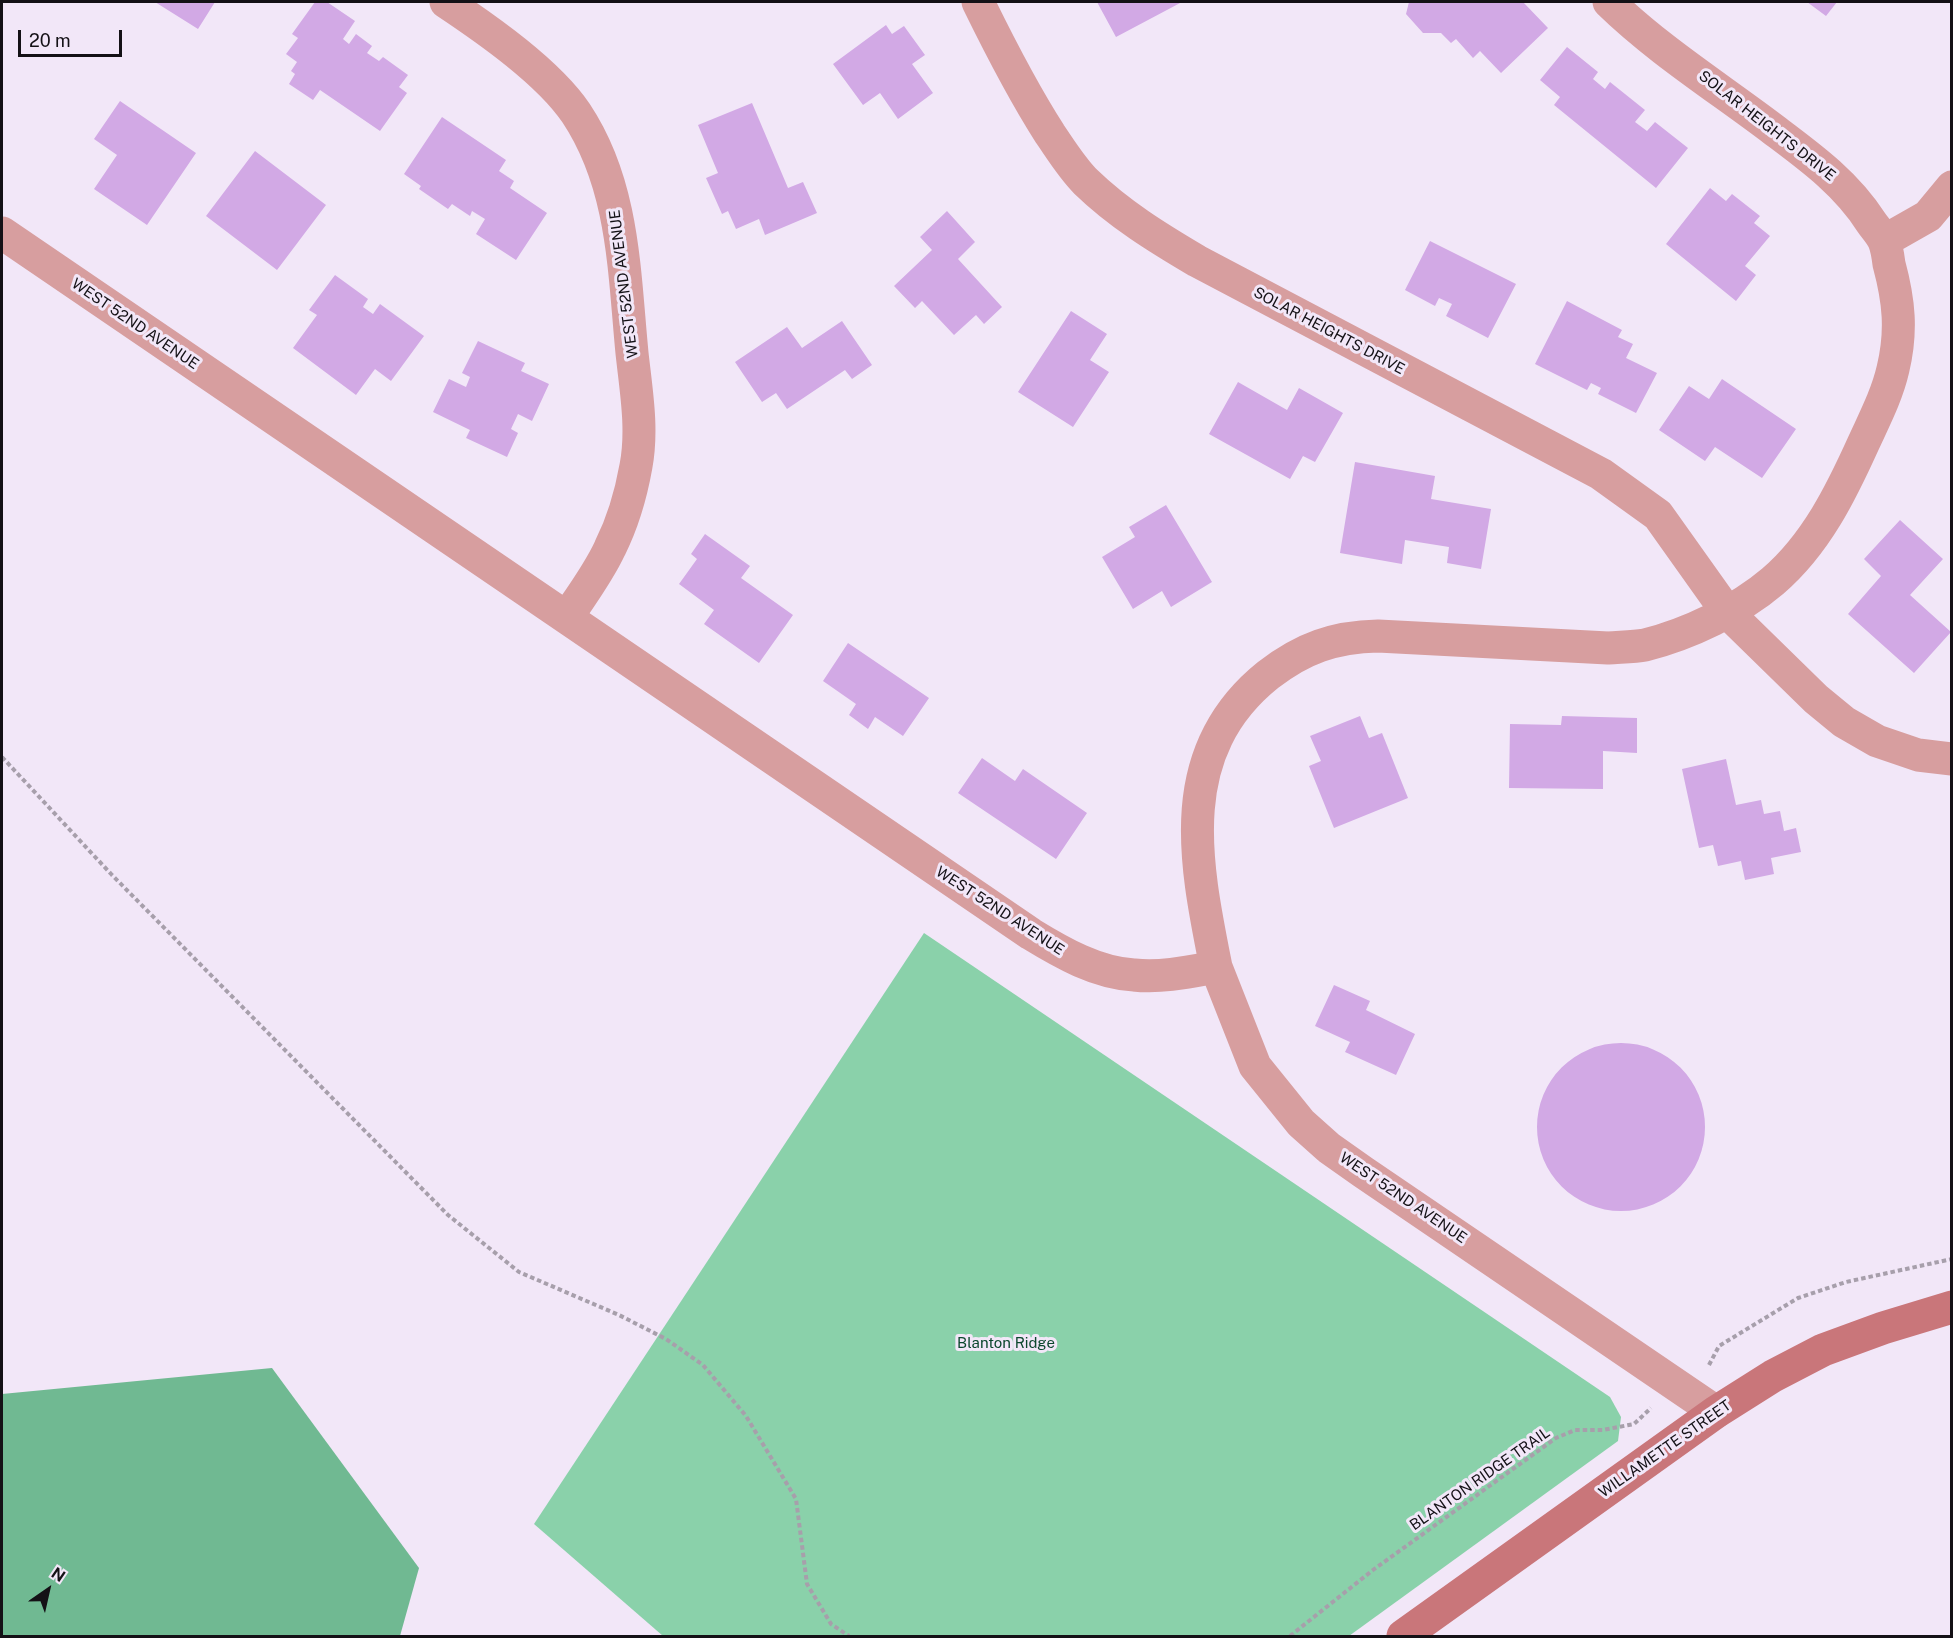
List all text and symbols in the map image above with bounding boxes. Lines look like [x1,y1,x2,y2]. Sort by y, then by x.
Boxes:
scale bar [21,18,124,56]
text: 20 m [29,30,71,51]
street label: SOLAR HEIGHTS DRIVE [1695,67,1839,185]
street label: WEST 52ND AVENUE [606,209,642,359]
street label: WEST 52ND AVENUE [68,275,202,373]
street label: SOLAR HEIGHTS DRIVE [1250,283,1408,379]
street label: WEST 52ND AVENUE [932,863,1068,959]
street label: WEST 52ND AVENUE [1336,1149,1470,1247]
park label: Blanton Ridge [957,1334,1055,1352]
street label: WILLAMETTE STREET [1595,1396,1735,1502]
street label: BLANTON RIDGE TRAIL [1406,1424,1554,1534]
north arrow [18,1560,78,1620]
text: N [48,1563,69,1586]

